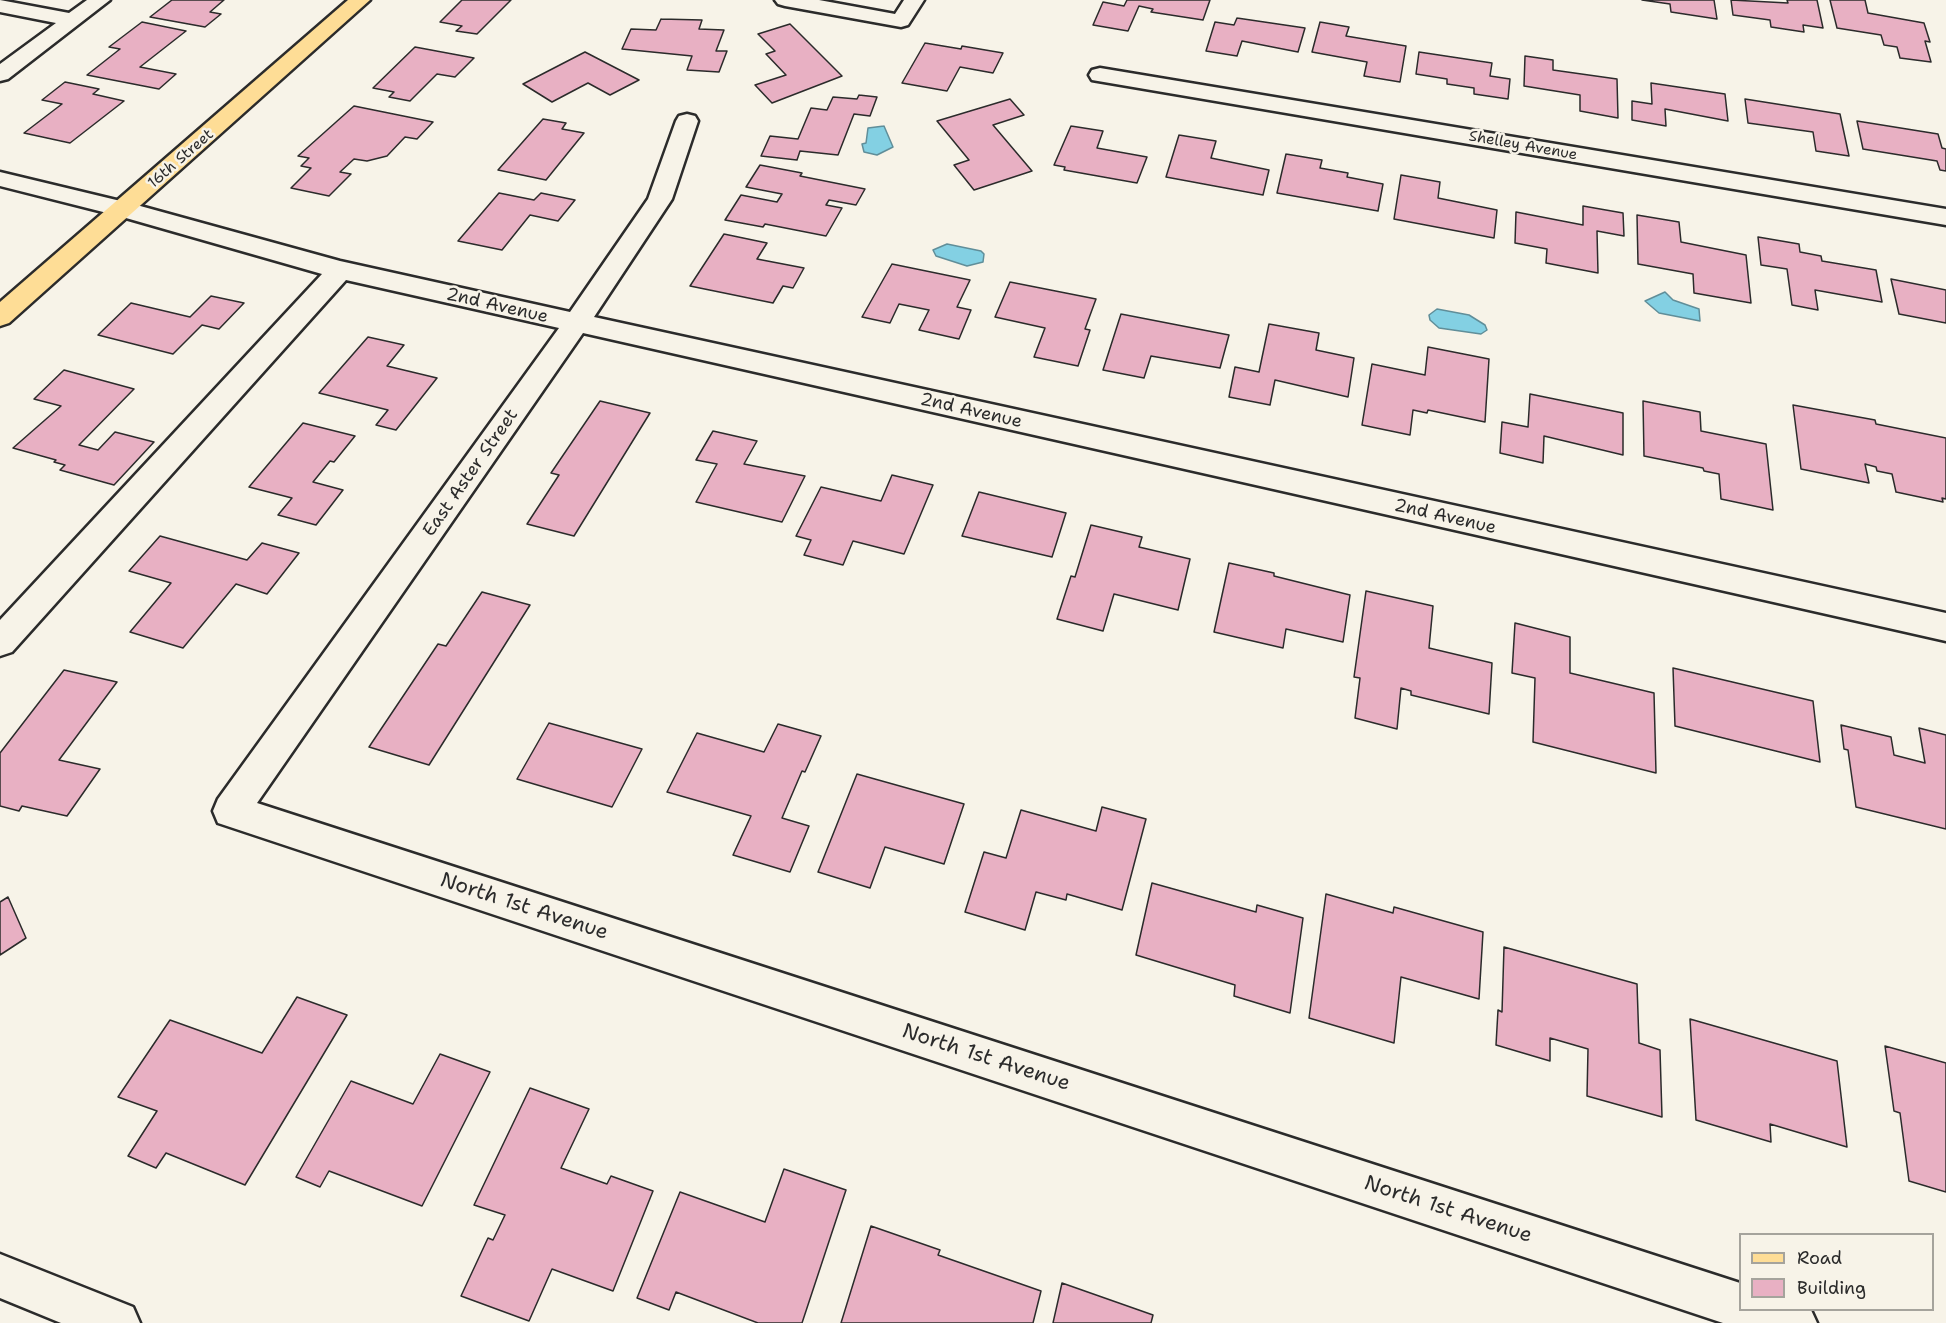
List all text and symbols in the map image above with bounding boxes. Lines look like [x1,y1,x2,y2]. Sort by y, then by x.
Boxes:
street label: 16th Street [145,126,217,192]
street label: Shelley Avenue [1467,128,1579,164]
street label: 2nd Avenue [444,284,550,328]
street label: 2nd Avenue [918,389,1024,433]
street label: East Aster Street [419,405,523,541]
street label: 2nd Avenue [1392,495,1498,539]
street label: North 1st Avenue [437,868,611,946]
street label: North 1st Avenue [899,1019,1073,1097]
street label: North 1st Avenue [1361,1171,1535,1249]
legend [1739,1233,1934,1311]
text: Road [1797,1246,1842,1270]
text: Building [1797,1276,1866,1300]

